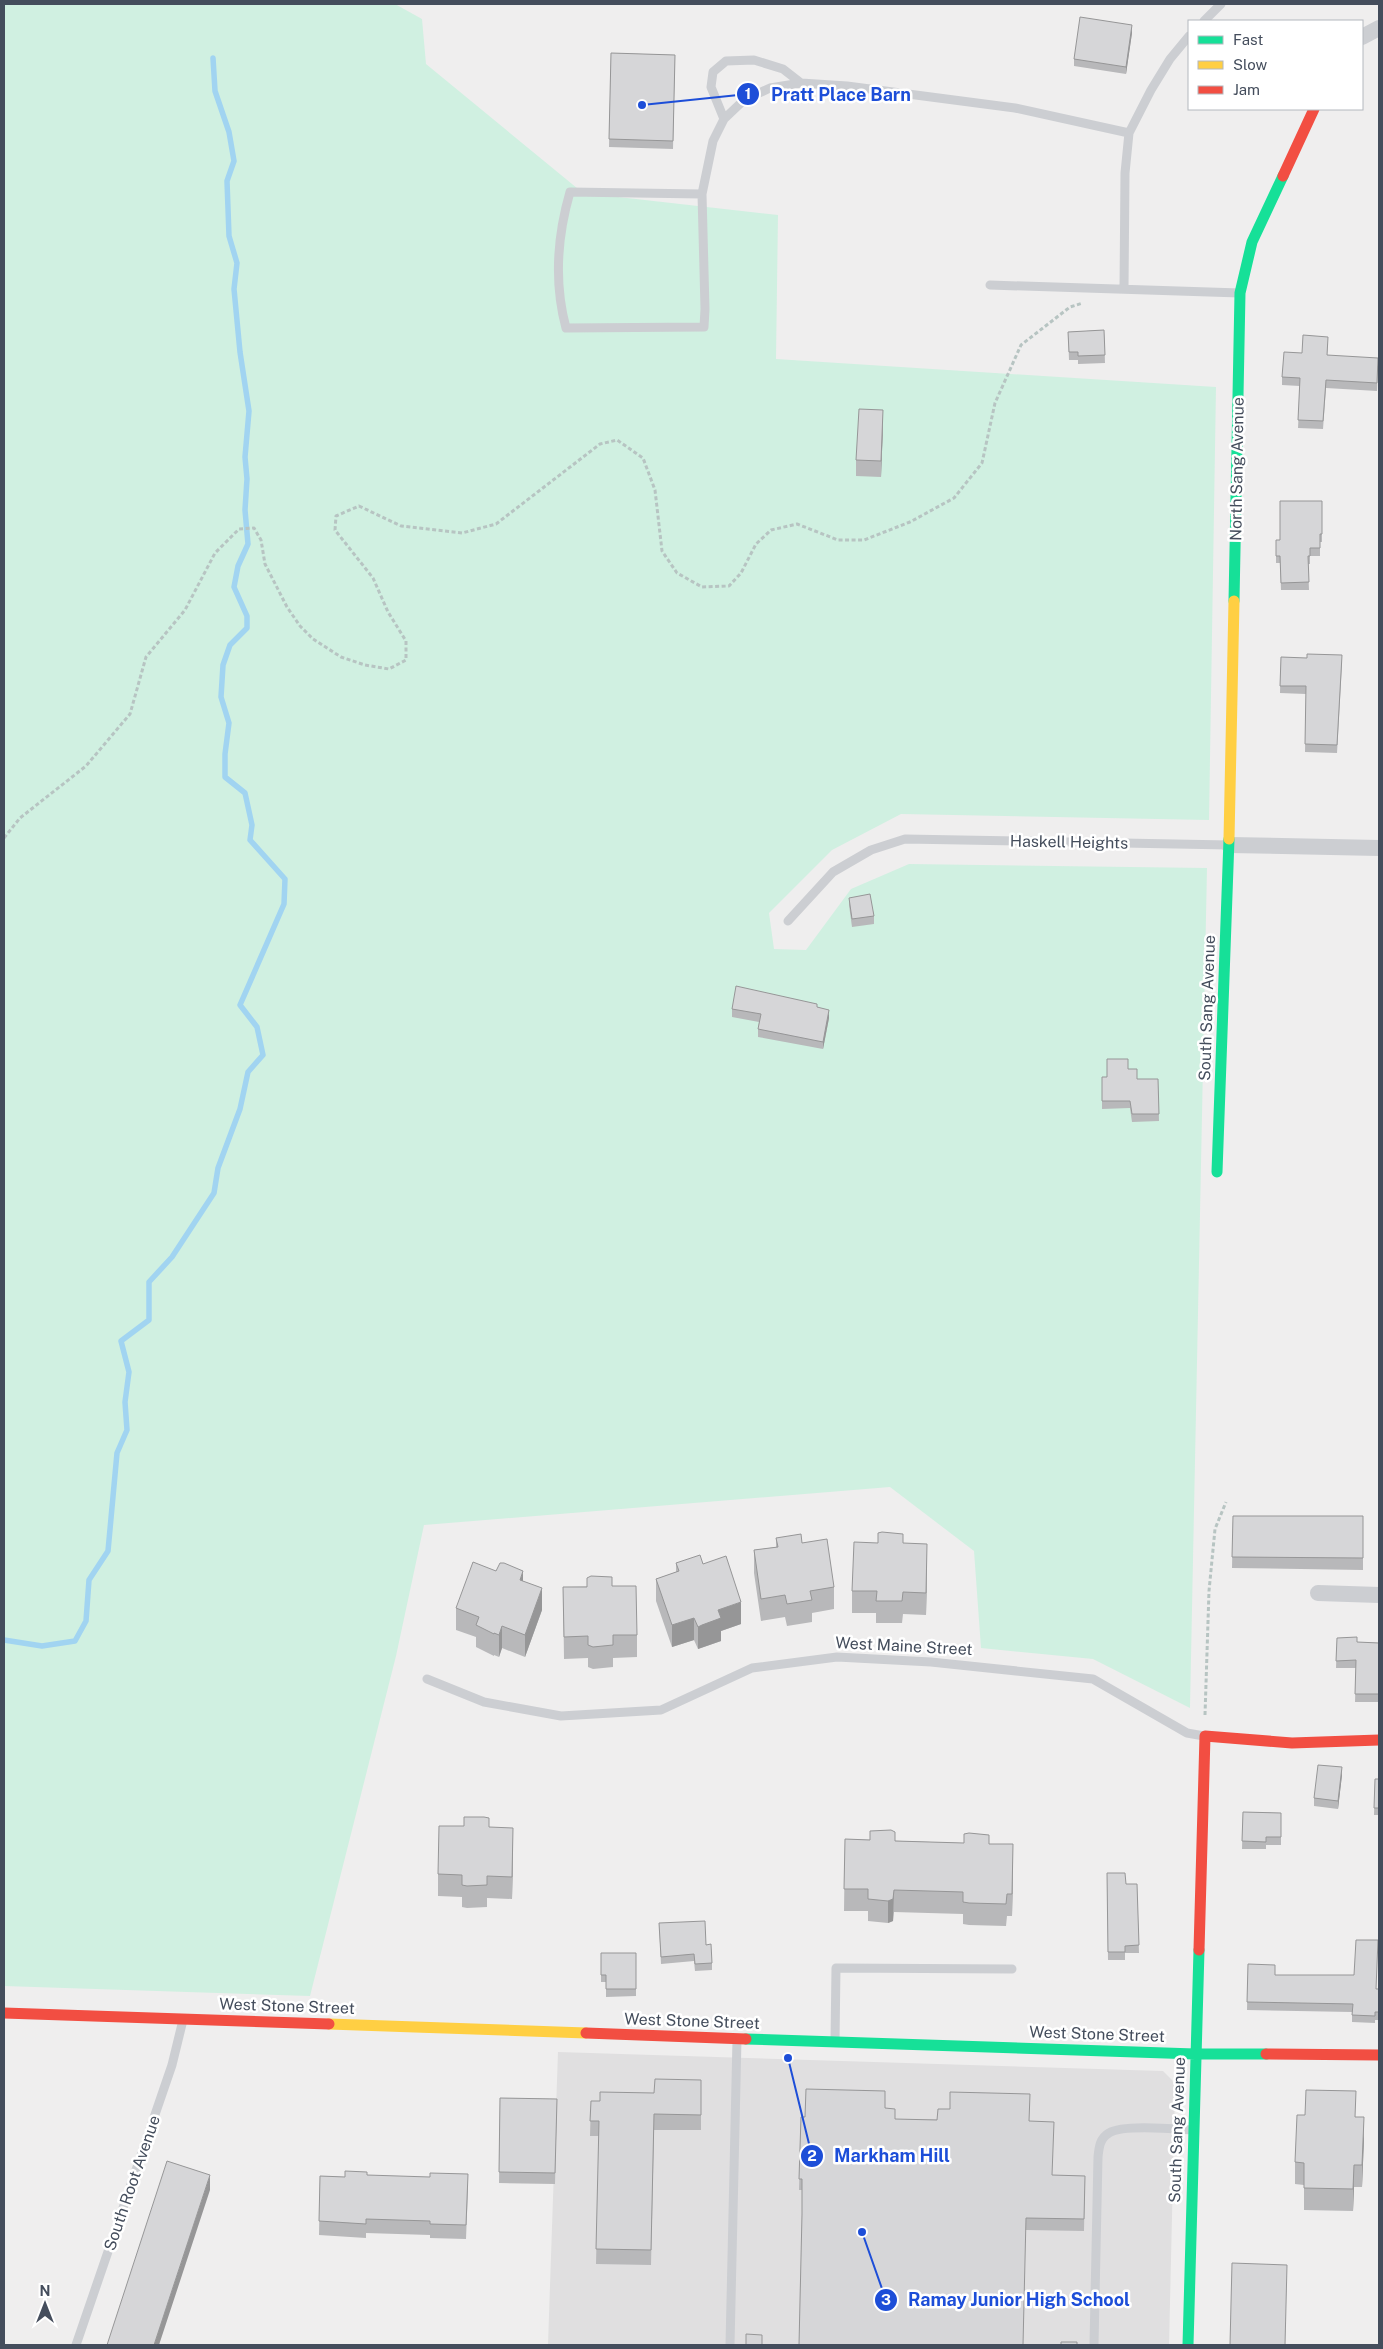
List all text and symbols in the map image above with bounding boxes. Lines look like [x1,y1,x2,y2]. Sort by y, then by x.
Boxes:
legend [1188,20,1363,110]
text: Fast [1233,31,1263,48]
text: Slow [1233,56,1268,73]
callout: Pratt Place Barn [736,78,921,111]
text: Jam [1233,81,1260,98]
text: Pratt Place Barn [771,84,911,105]
text: 1 [745,85,751,102]
street label: North Sang Avenue [1226,397,1248,541]
street label: Haskell Heights [1010,831,1128,853]
street label: South Sang Avenue [1195,935,1219,1081]
street label: West Maine Street [835,1633,973,1659]
street label: West Stone Street [219,1994,355,2018]
street label: West Stone Street [624,2009,760,2033]
street label: West Stone Street [1029,2022,1165,2046]
street label: South Sang Avenue [1165,2057,1189,2203]
street label: South Root Avenue [100,2113,164,2253]
callout: Markham Hill [799,2140,960,2173]
text: Markham Hill [834,2145,950,2166]
text: 2 [807,2147,817,2164]
north arrow [20,2279,70,2329]
text: N [40,2283,50,2299]
callout: Ramay Junior High School [873,2283,1140,2316]
text: Ramay Junior High School [908,2289,1130,2310]
text: 3 [881,2291,891,2308]

